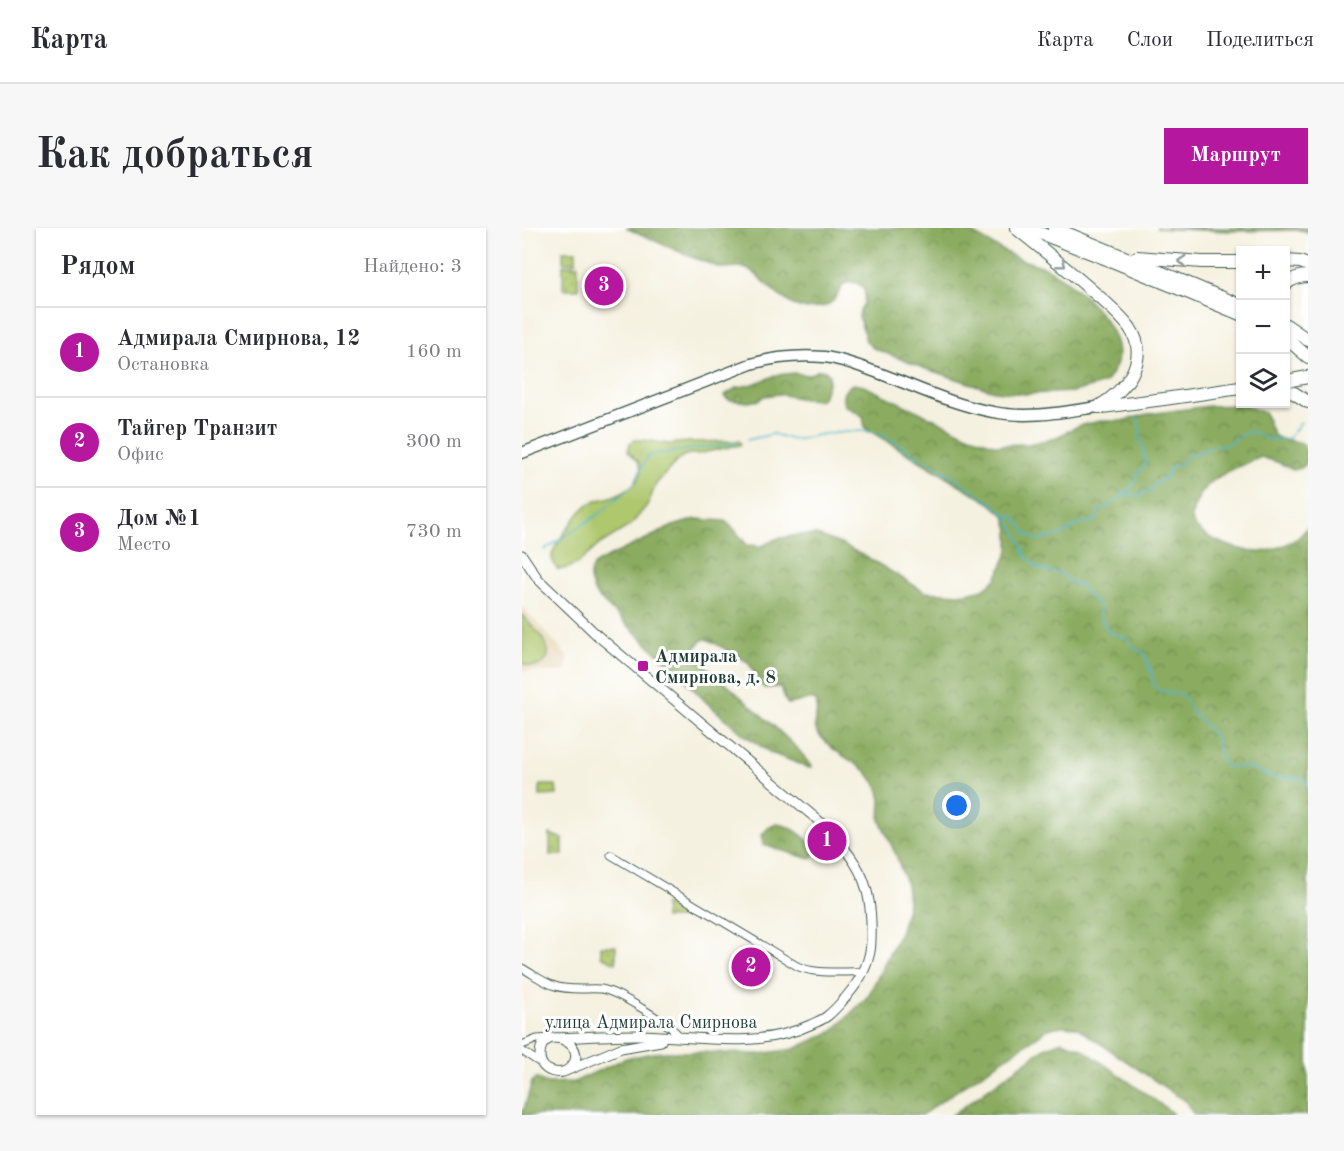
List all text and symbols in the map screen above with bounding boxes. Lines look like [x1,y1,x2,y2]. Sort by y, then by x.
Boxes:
text: Карта [30,27,108,55]
text: Карта [1037,30,1094,51]
text: Слои [1127,30,1173,51]
text: Поделиться [1206,30,1314,51]
button: Маршрут [1164,128,1308,184]
text: Как добраться [36,135,313,177]
map controls [1236,246,1290,408]
button: + [1236,246,1290,300]
text: Рядом [60,254,135,280]
one-way arrow [1178,255,1187,268]
text: Найдено: 3 [363,257,462,277]
one-way arrow [1055,257,1066,268]
pin: 3 [584,264,623,308]
button: − [1236,300,1290,354]
text: Адмирала Смирнова, 12 [117,328,360,350]
text: 1 [74,342,85,362]
text: 160 m [406,342,462,362]
button: layers [1236,354,1290,408]
text: Остановка [117,355,209,375]
text: Тайгер Транзит [117,418,277,440]
text: 2 [74,432,85,452]
text: 300 m [406,432,462,452]
text: Офис [117,445,164,465]
text: Дом №1 [117,508,201,530]
text: 3 [74,522,85,542]
text: 730 m [406,522,462,542]
text: Место [117,535,171,555]
place label: Адмирала Смирнова, д. 8 [655,648,776,687]
marker: Адмирала Смирнова, д. 8 [636,659,650,673]
your location [942,791,971,820]
pin: 1 [808,818,846,864]
pin: 2 [732,944,770,990]
street label: улица Адмирала Смирнова [545,1014,757,1032]

